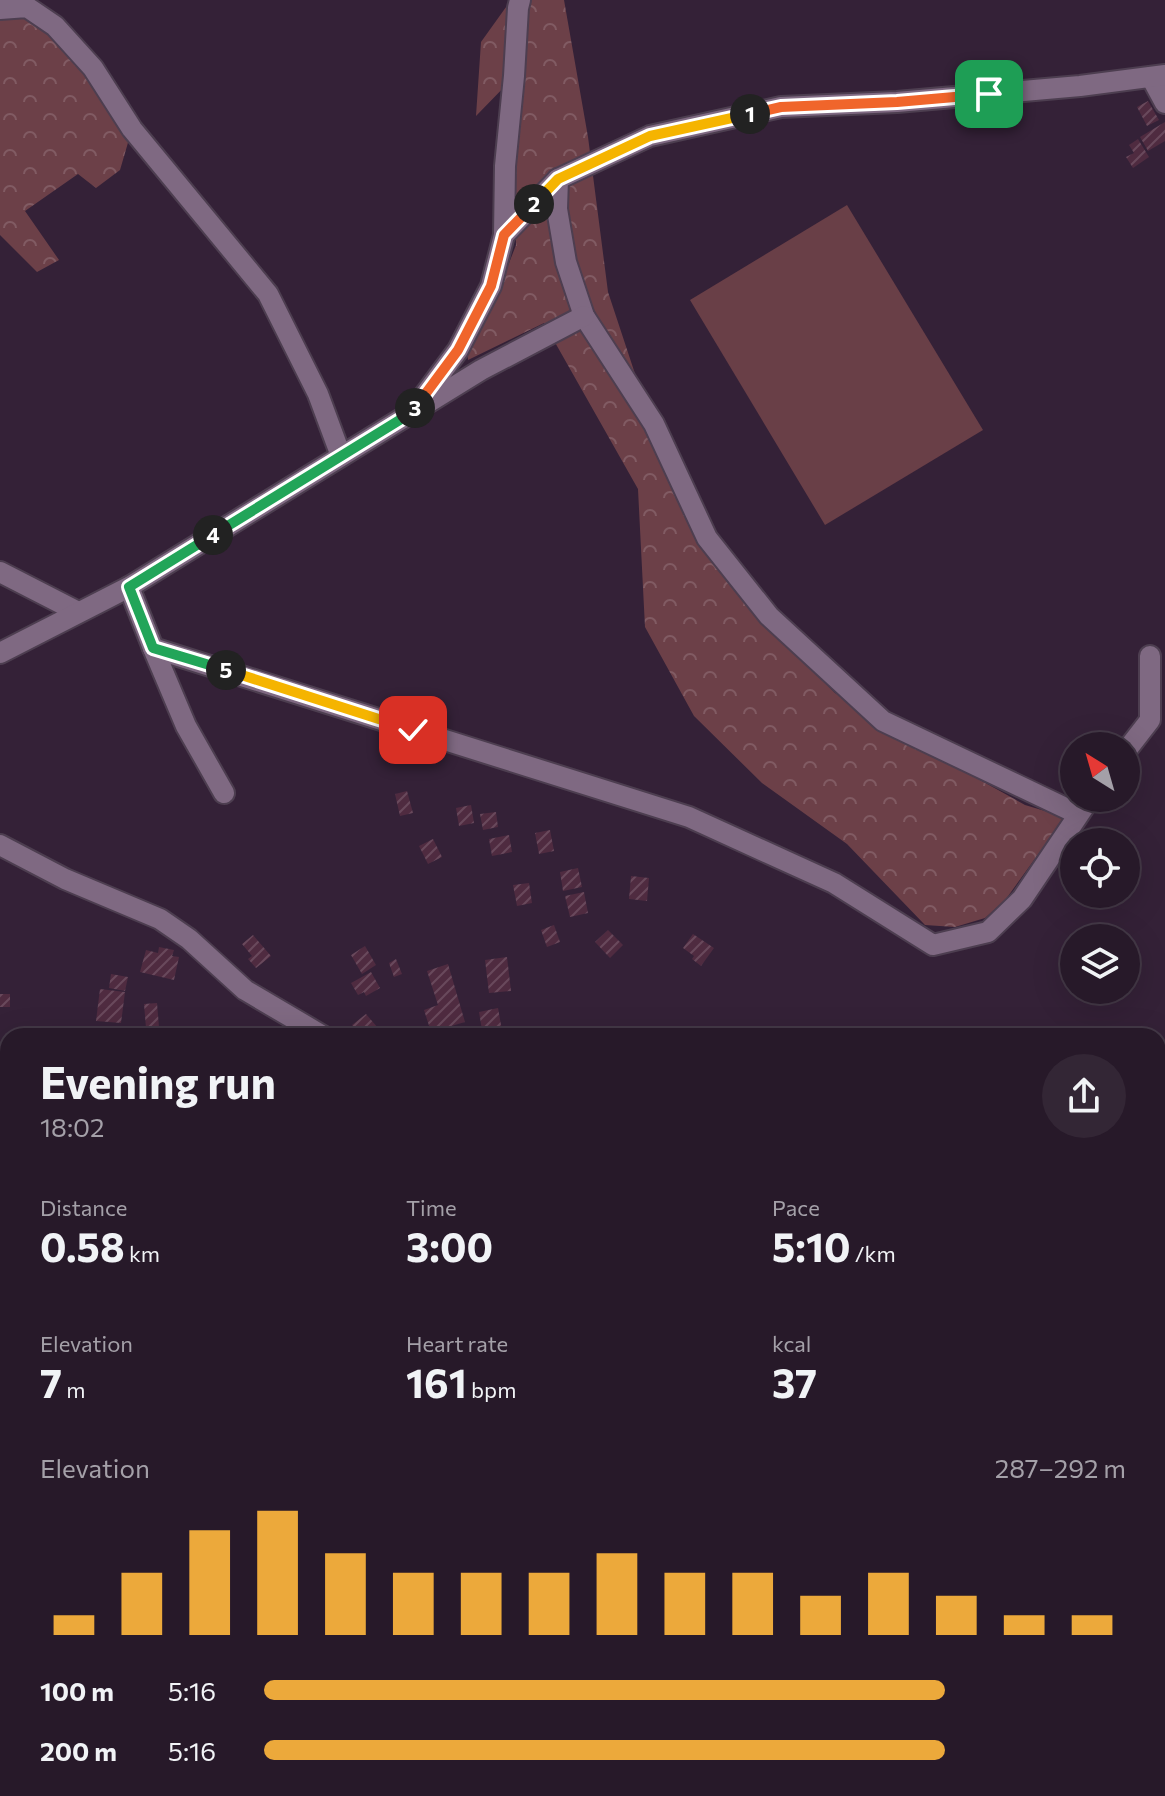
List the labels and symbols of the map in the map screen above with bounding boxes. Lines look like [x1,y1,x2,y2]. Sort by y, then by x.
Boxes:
pin [955,60,1023,128]
pin: 1 [730,94,770,134]
pin: 2 [514,184,554,224]
pin: 3 [395,388,435,428]
pin: 4 [193,515,233,555]
pin: 5 [206,650,246,690]
pin [379,696,447,764]
north arrow [1060,732,1140,812]

